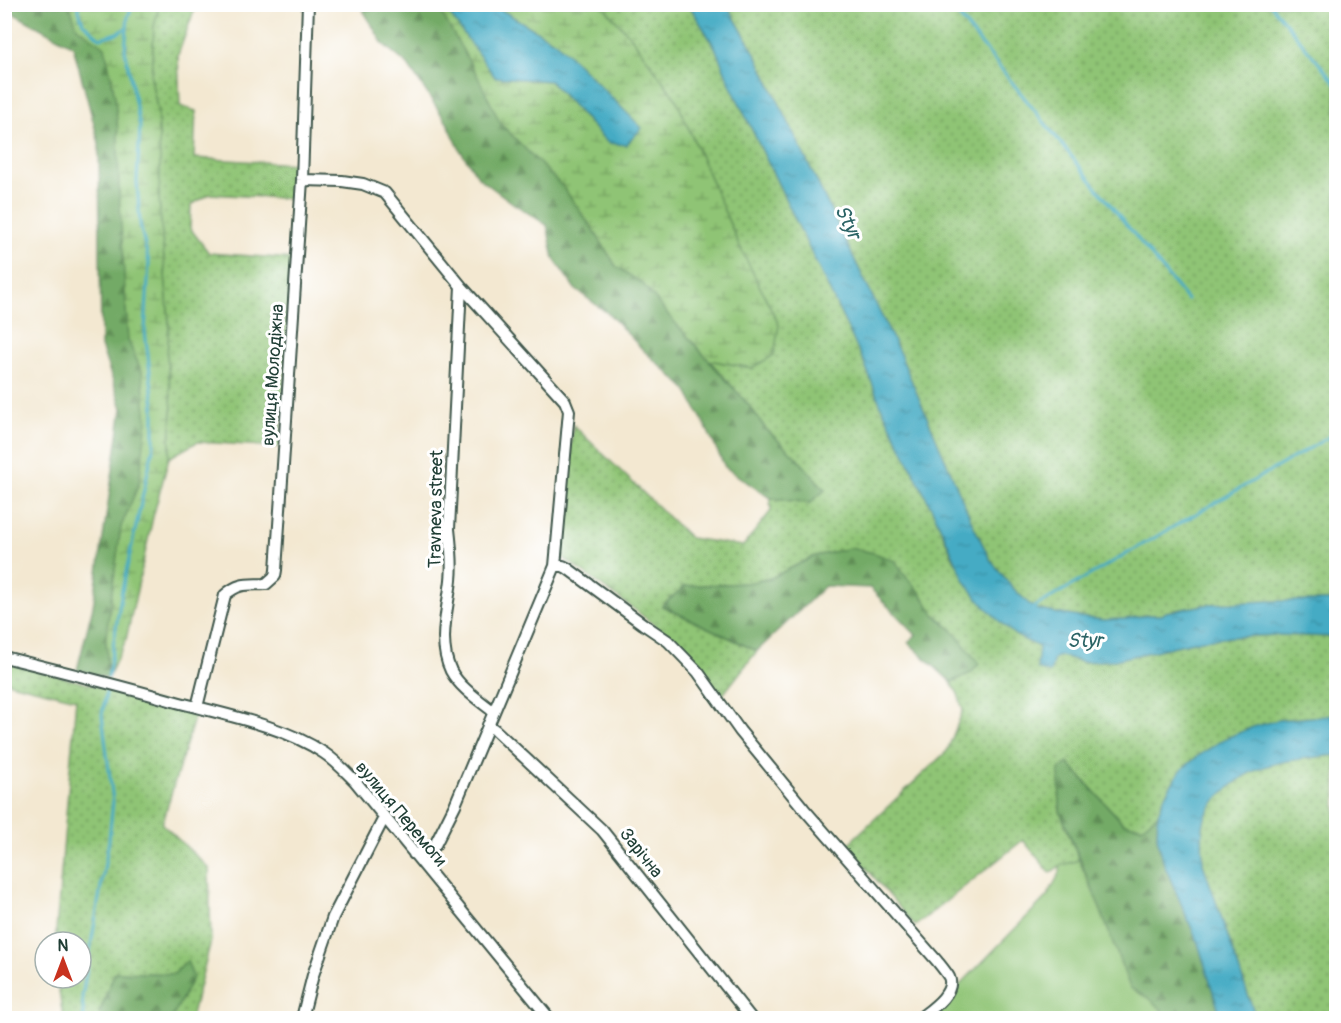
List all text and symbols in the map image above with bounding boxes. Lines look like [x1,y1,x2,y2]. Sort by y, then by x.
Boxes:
water label: Styr [829,201,868,246]
street label: вулиця Молодіжна [257,303,289,447]
street label: Travneva street [423,449,449,568]
water label: Styr [1067,628,1106,653]
street label: вулиця Перемоги [350,757,452,871]
street label: Зарічна [614,823,668,883]
north arrow [33,930,93,990]
text: N [58,936,69,956]

